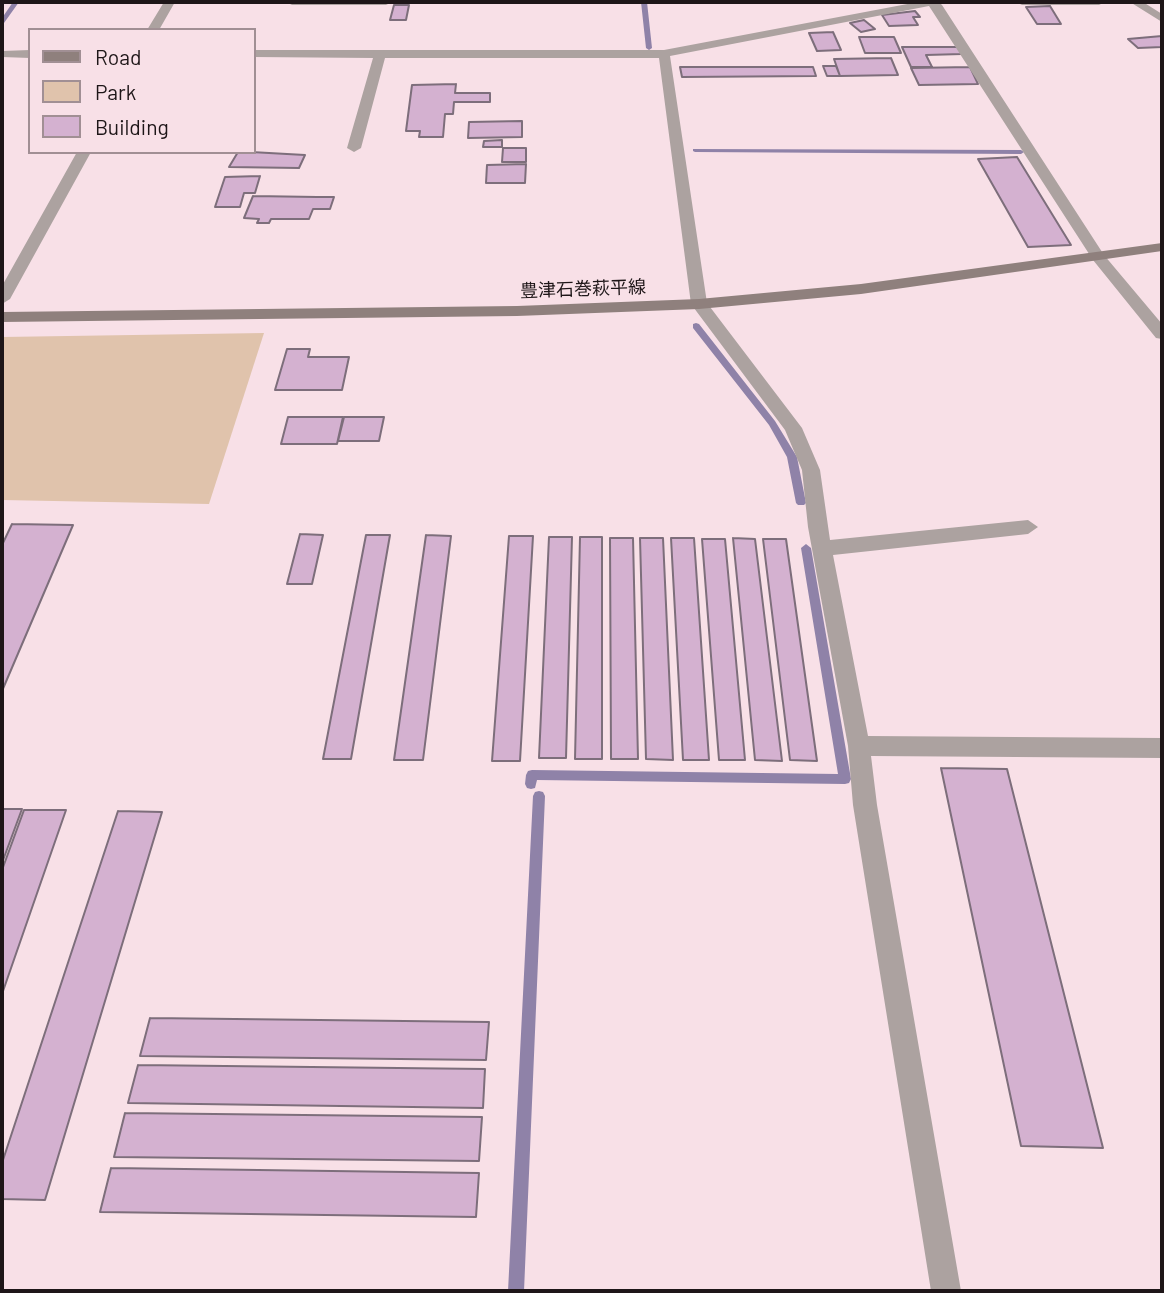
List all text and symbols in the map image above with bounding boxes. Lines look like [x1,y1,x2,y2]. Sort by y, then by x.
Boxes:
legend [28,28,256,154]
text: Road [95,44,141,69]
text: Park [95,79,136,104]
text: Building [95,114,169,139]
street label: 豊津石巻萩平線 [520,276,646,302]

